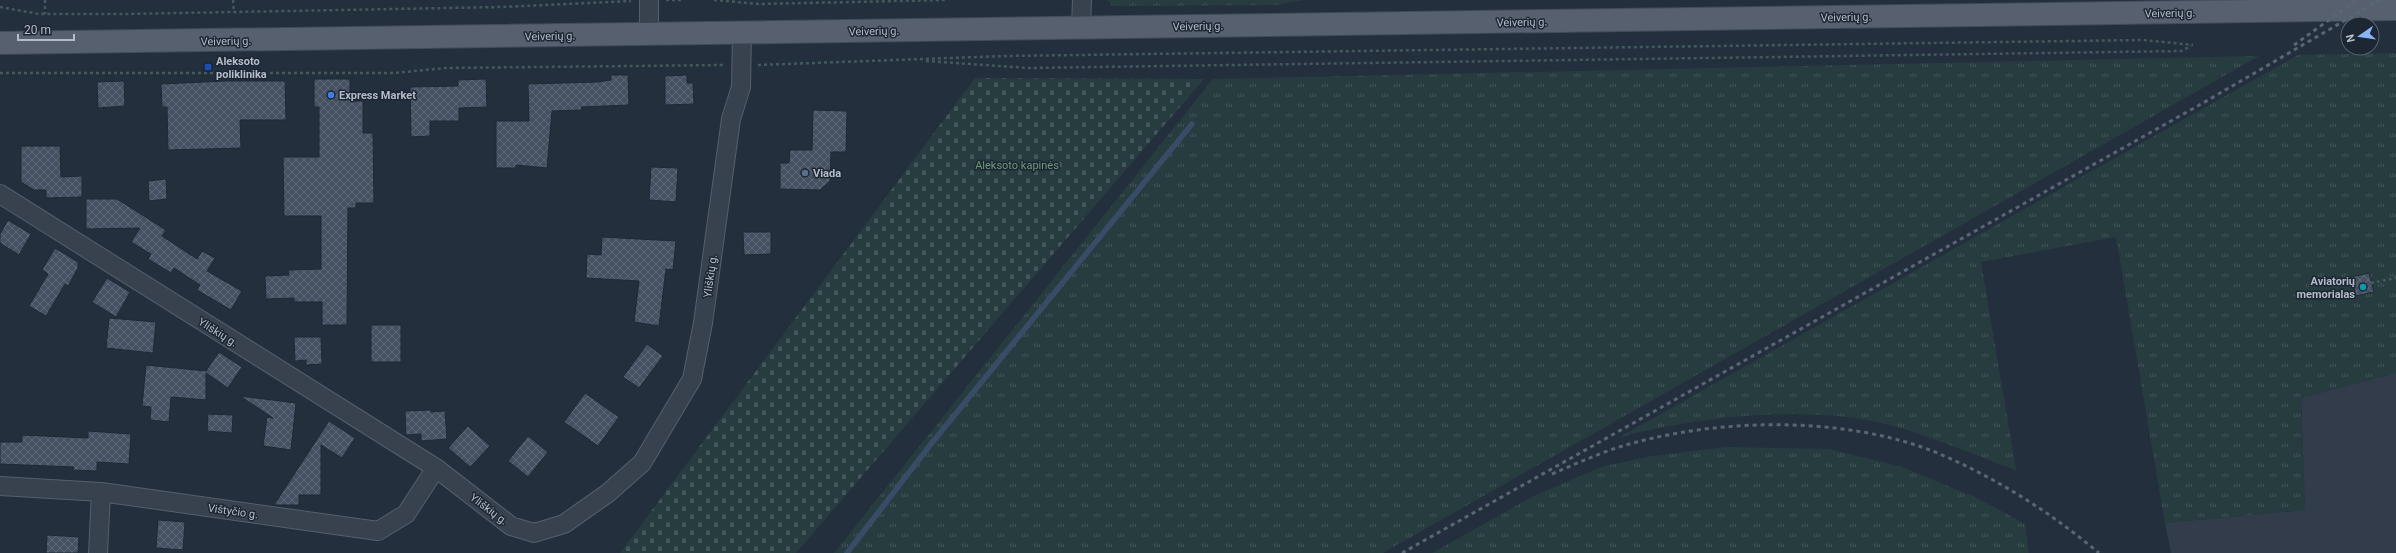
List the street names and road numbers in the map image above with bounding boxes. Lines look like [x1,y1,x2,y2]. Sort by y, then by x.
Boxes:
street label: Veiverių g. [2145,7,2196,20]
street label: Veiverių g. [1821,11,1872,24]
street label: Veiverių g. [1497,16,1548,29]
street label: Veiverių g. [1173,20,1224,33]
street label: Veiverių g. [849,25,900,38]
street label: Veiverių g. [525,30,576,43]
street label: Veiverių g. [201,35,252,48]
street label: Yliškių g. [701,253,720,299]
street label: Yliškių g. [196,315,240,350]
street label: Yliškių g. [467,491,510,528]
street label: Vištyčio g. [207,502,259,521]

